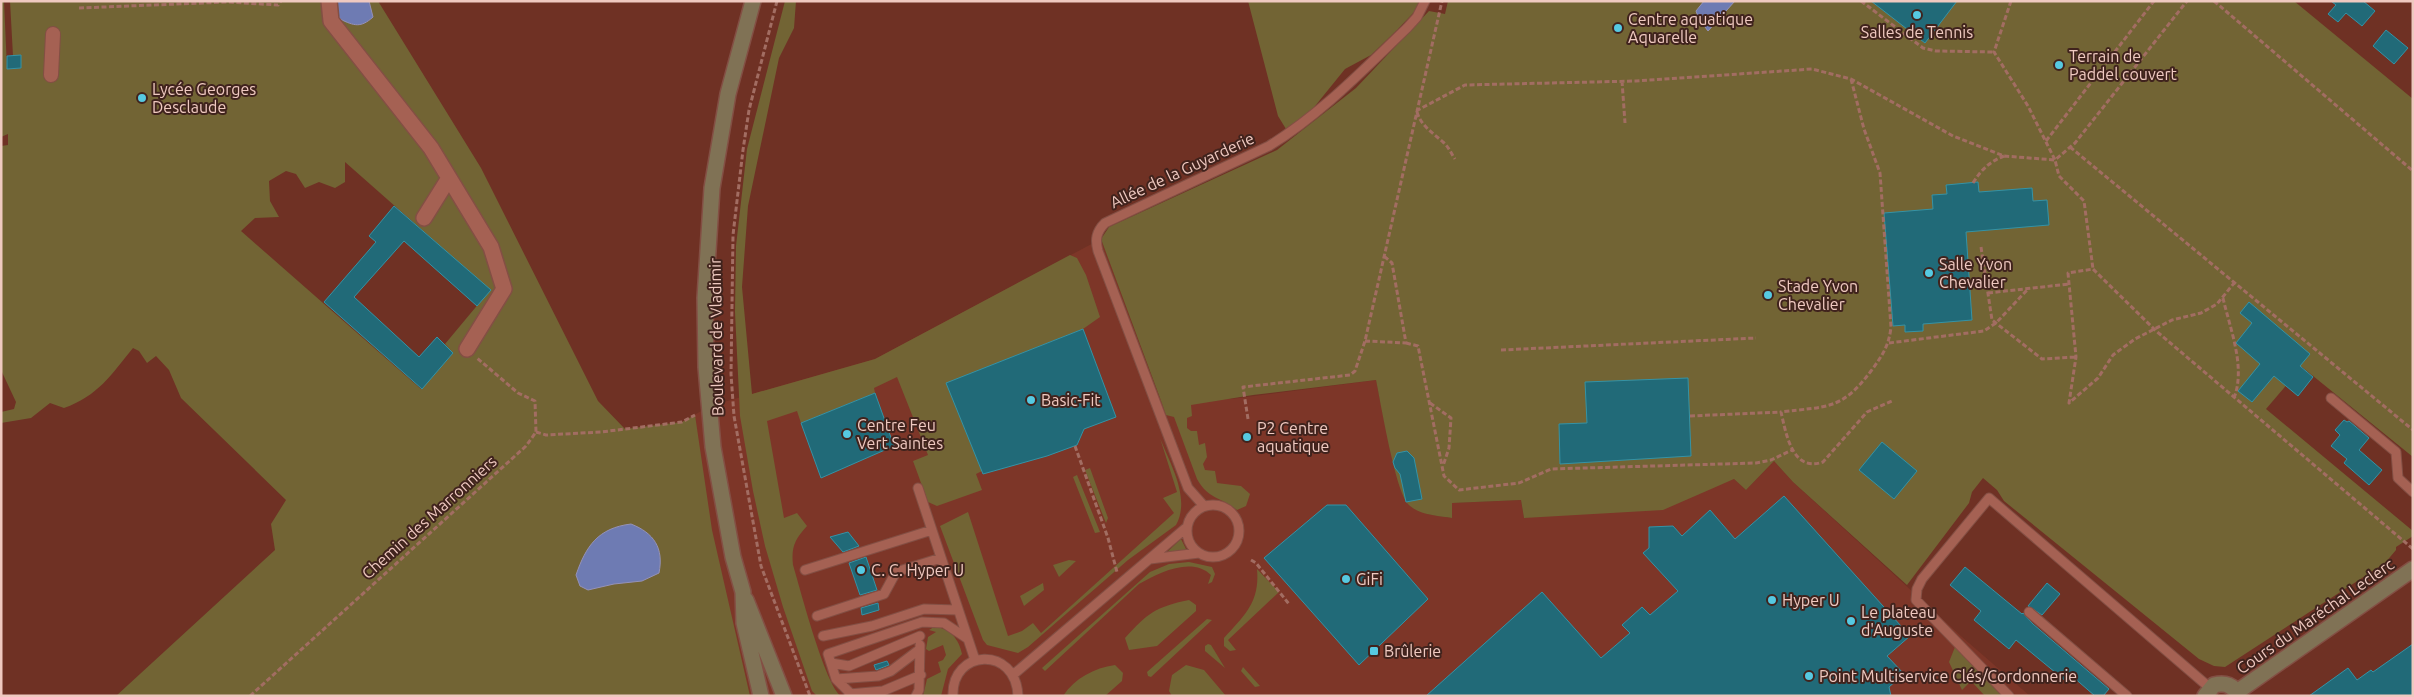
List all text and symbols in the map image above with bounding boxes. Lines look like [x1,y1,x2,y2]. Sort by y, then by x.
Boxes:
marker: Salles de Tennis [1911,9,1923,21]
place label: Centre aquatique Aquarelle [1628,10,1753,46]
marker: Centre aquatique Aquarelle [1612,22,1624,34]
place label: Salles de Tennis [1861,23,1973,41]
place label: Terrain de Paddel couvert [2069,47,2178,83]
marker: Terrain de Paddel couvert [2053,59,2065,71]
place label: Lycée Georges Desclaude [152,80,256,116]
marker: Lycée Georges Desclaude [136,92,148,104]
street label: Allée de la Guyarderie [1107,129,1257,211]
place label: Salle Yvon Chevalier [1939,255,2012,291]
street label: Boulevard de Vladimir [706,258,726,416]
marker: Salle Yvon Chevalier [1923,267,1935,279]
place label: Stade Yvon Chevalier [1778,277,1858,313]
marker: Stade Yvon Chevalier [1762,289,1774,301]
place label: Basic-Fit [1041,391,1101,409]
marker: Basic-Fit [1025,394,1037,406]
place label: Centre Feu Vert Saintes [857,416,943,452]
place label: P2 Centre aquatique [1257,419,1329,455]
marker: Centre Feu Vert Saintes [841,428,853,440]
marker: P2 Centre aquatique [1241,431,1253,443]
street label: Chemin des Marronniers [358,452,500,582]
street label: Cours du Maréchal Leclerc [2233,554,2398,677]
place label: C. C. Hyper U [871,561,964,579]
marker: C. C. Hyper U [855,564,867,576]
place label: GiFi [1356,570,1383,588]
marker: GiFi [1340,573,1352,585]
place label: Hyper U [1782,591,1840,609]
marker: Hyper U [1766,594,1778,606]
place label: Le plateau d'Auguste [1861,603,1936,639]
marker: Le plateau d'Auguste [1845,615,1857,627]
place label: Brûlerie [1384,642,1441,660]
marker: Brûlerie [1368,645,1380,657]
place label: Point Multiservice Clés/Cordonnerie [1819,667,2077,685]
marker: Point Multiservice Clés/Cordonnerie [1803,670,1815,682]

